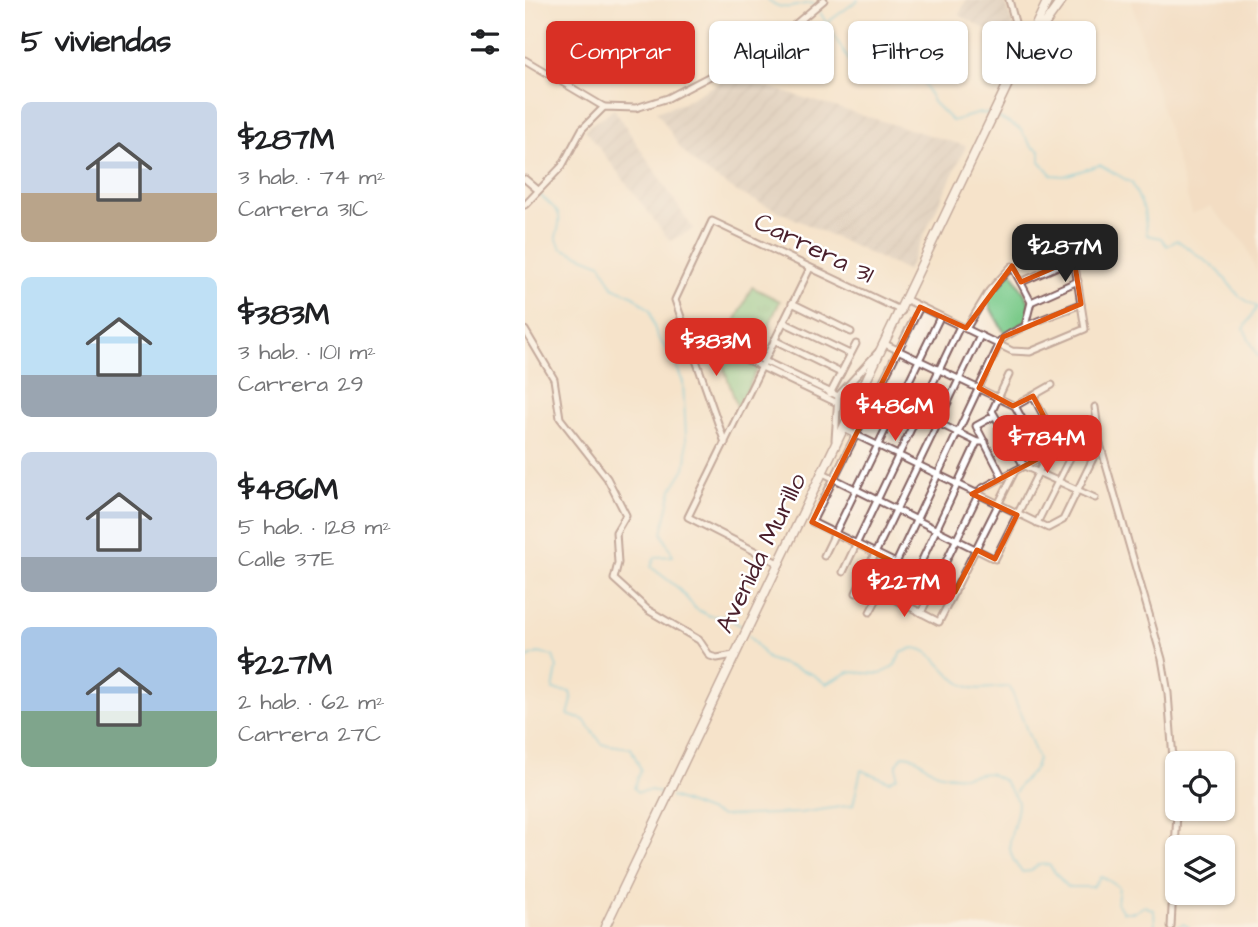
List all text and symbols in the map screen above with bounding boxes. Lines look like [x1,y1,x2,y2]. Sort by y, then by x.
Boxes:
text: 5 viviendas [21,21,171,63]
chip: Comprar [546,21,695,84]
chip: Alquilar [709,21,834,84]
chip: Filtros [848,21,968,84]
chip: Nuevo [982,21,1096,84]
icon: filters [466,23,504,61]
text: $287M [238,119,335,161]
icon: home [77,130,161,214]
text: 3 hab. · 74 m² [238,161,385,193]
text: Carrera 31C [238,193,368,225]
street label: Carrera 31 [748,204,880,292]
pin: $287M [1016,224,1114,284]
text: $287M [1028,231,1102,263]
text: $383M [238,294,330,336]
icon: home [77,305,161,389]
pin: $383M [667,318,765,378]
text: $383M [681,325,751,357]
text: 3 hab. · 101 m² [238,336,376,368]
text: Carrera 29 [238,368,364,400]
pin: $486M [846,384,944,443]
text: $486M [857,390,933,422]
pin: $784M [998,416,1096,475]
text: $784M [1009,422,1085,454]
street label: Avenida Murillo [707,467,815,639]
text: $486M [238,469,338,511]
icon: home [77,480,161,564]
text: 5 hab. · 128 m² [238,511,391,543]
text: Calle 37E [238,543,334,575]
pin: $227M [855,560,953,619]
text: $227M [868,566,940,598]
text: $227M [238,644,332,686]
icon: home [77,655,161,739]
text: 2 hab. · 62 m² [238,686,385,718]
text: Carrera 27C [238,718,381,750]
map controls [1165,751,1235,905]
button: locate [1165,751,1235,821]
button: layers [1165,835,1235,905]

